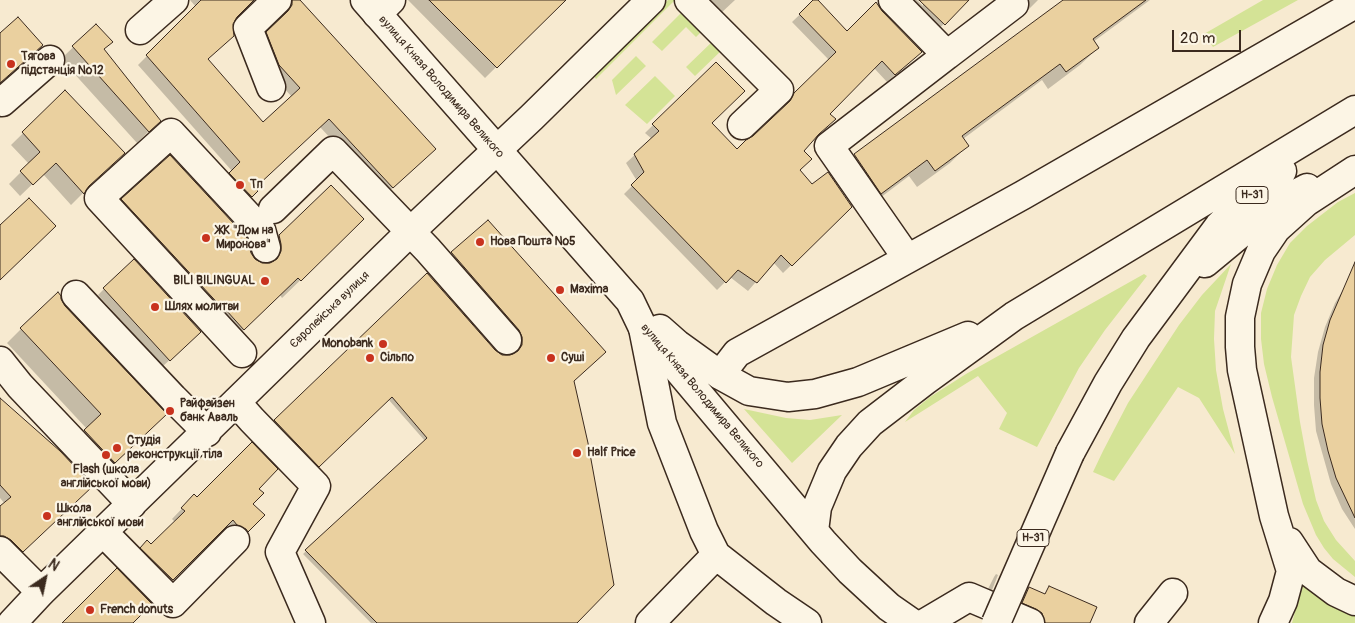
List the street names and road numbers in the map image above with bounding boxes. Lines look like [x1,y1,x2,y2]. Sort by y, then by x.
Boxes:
street label: вулиця Князя Володимира Великого [375,13,507,161]
road number: Н-31 [1236,186,1268,204]
street label: Європейська вулиця [287,268,373,352]
street label: вулиця Князя Володимира Великого [637,321,767,471]
road number: Н-31 [1017,530,1049,546]

